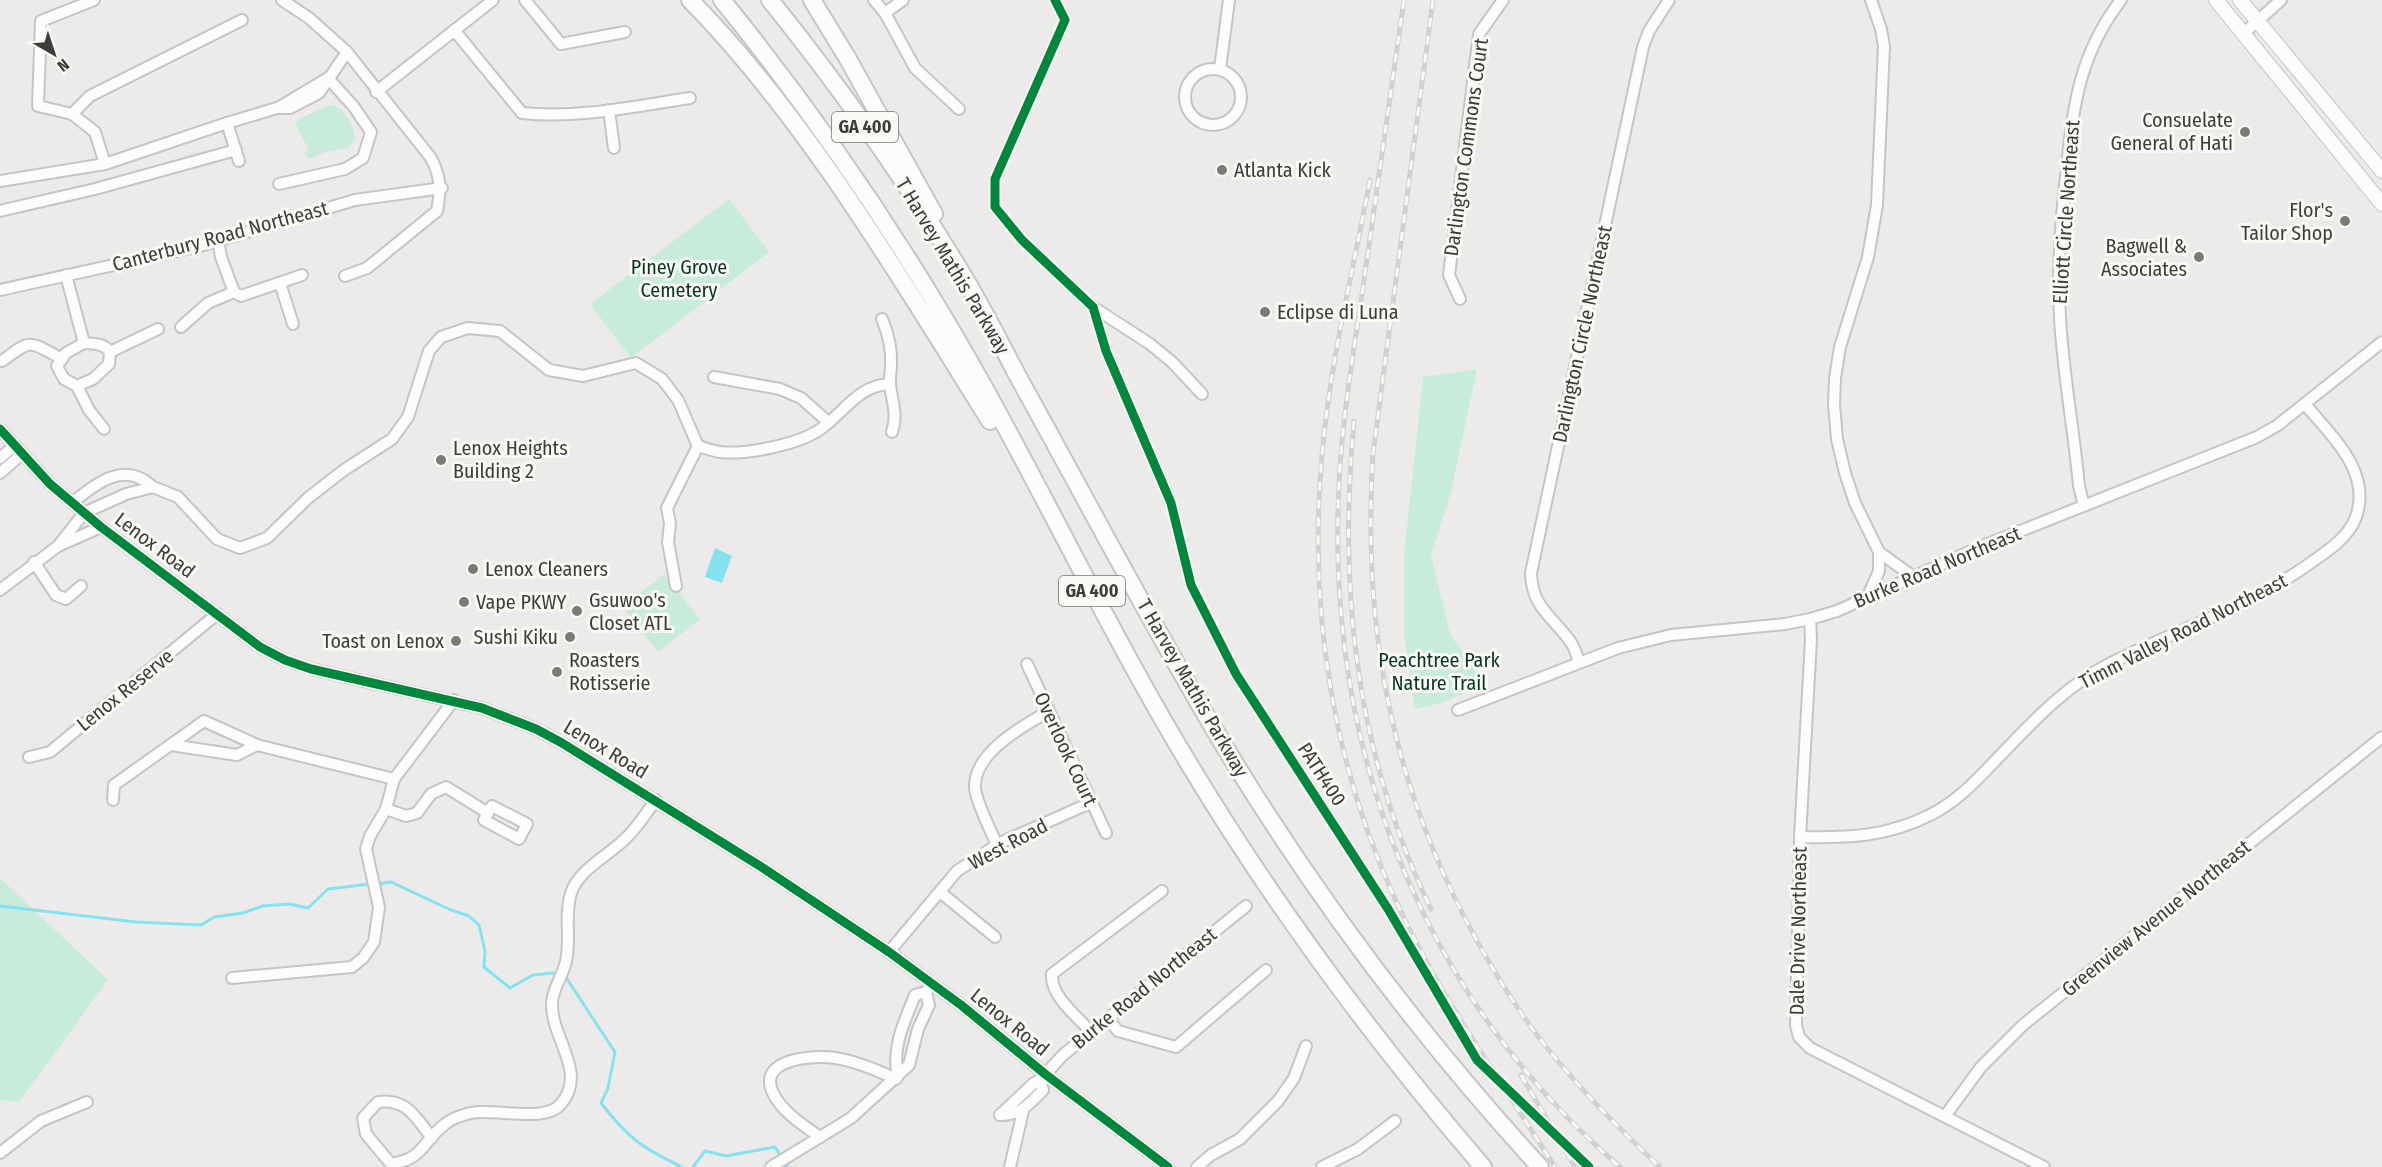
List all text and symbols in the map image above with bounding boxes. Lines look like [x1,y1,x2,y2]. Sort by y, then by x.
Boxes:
north arrow [24,24,84,84]
street label: Darlington Commons Court [1439,36,1493,258]
text: N [53,55,73,76]
place label: Consuelate General of Hati [2110,108,2233,155]
road number: GA 400 [832,112,898,142]
street label: Elliott Circle Northeast [2048,119,2084,305]
marker: Consuelate General of Hati [2238,125,2252,139]
place label: Atlanta Kick [1234,158,1331,182]
marker: Atlanta Kick [1215,163,1229,177]
street label: T Harvey Mathis Parkway [891,174,1015,359]
street label: Canterbury Road Northeast [109,196,331,276]
place label: Flor's Tailor Shop [2241,198,2333,245]
marker: Flor's Tailor Shop [2338,214,2352,228]
street label: Darlington Circle Northeast [1547,223,1617,445]
place label: Bagwell & Associates [2101,234,2187,281]
marker: Bagwell & Associates [2192,250,2206,264]
park label: Piney Grove Cemetery [631,255,727,302]
place label: Eclipse di Luna [1277,300,1398,324]
marker: Eclipse di Luna [1258,305,1272,319]
place label: Lenox Heights Building 2 [453,436,568,483]
marker: Lenox Heights Building 2 [434,453,448,467]
street label: Lenox Road [110,507,200,583]
street label: Burke Road Northeast [1850,521,2025,613]
place label: Lenox Cleaners [485,557,608,581]
marker: Lenox Cleaners [466,562,480,576]
street label: Timm Valley Road Northeast [2075,568,2291,694]
road number: GA 400 [1059,576,1125,606]
place label: Gsuwoo's Closet ATL [589,588,672,635]
place label: Vape PKWY [476,590,566,614]
marker: Vape PKWY [457,595,471,609]
street label: T Harvey Mathis Parkway [1132,595,1254,781]
marker: Gsuwoo's Closet ATL [570,604,584,618]
place label: Sushi Kiku [474,625,558,649]
place label: Toast on Lenox [322,629,444,653]
marker: Sushi Kiku [563,630,577,644]
marker: Toast on Lenox [449,634,463,648]
street label: Lenox Reserve [72,644,178,736]
place label: Roasters Rotisserie [569,648,650,695]
park label: Peachtree Park Nature Trail [1378,648,1500,695]
marker: Roasters Rotisserie [550,665,564,679]
street label: Overlook Court [1029,688,1103,810]
street label: Lenox Road [559,714,653,784]
street label: PATH400 [1293,738,1351,810]
street label: West Road [964,813,1052,875]
street label: Greenview Avenue Northeast [2057,834,2255,1001]
street label: Dale Drive Northeast [1785,846,1811,1016]
street label: Burke Road Northeast [1067,922,1222,1054]
street label: Lenox Road [966,983,1054,1061]

